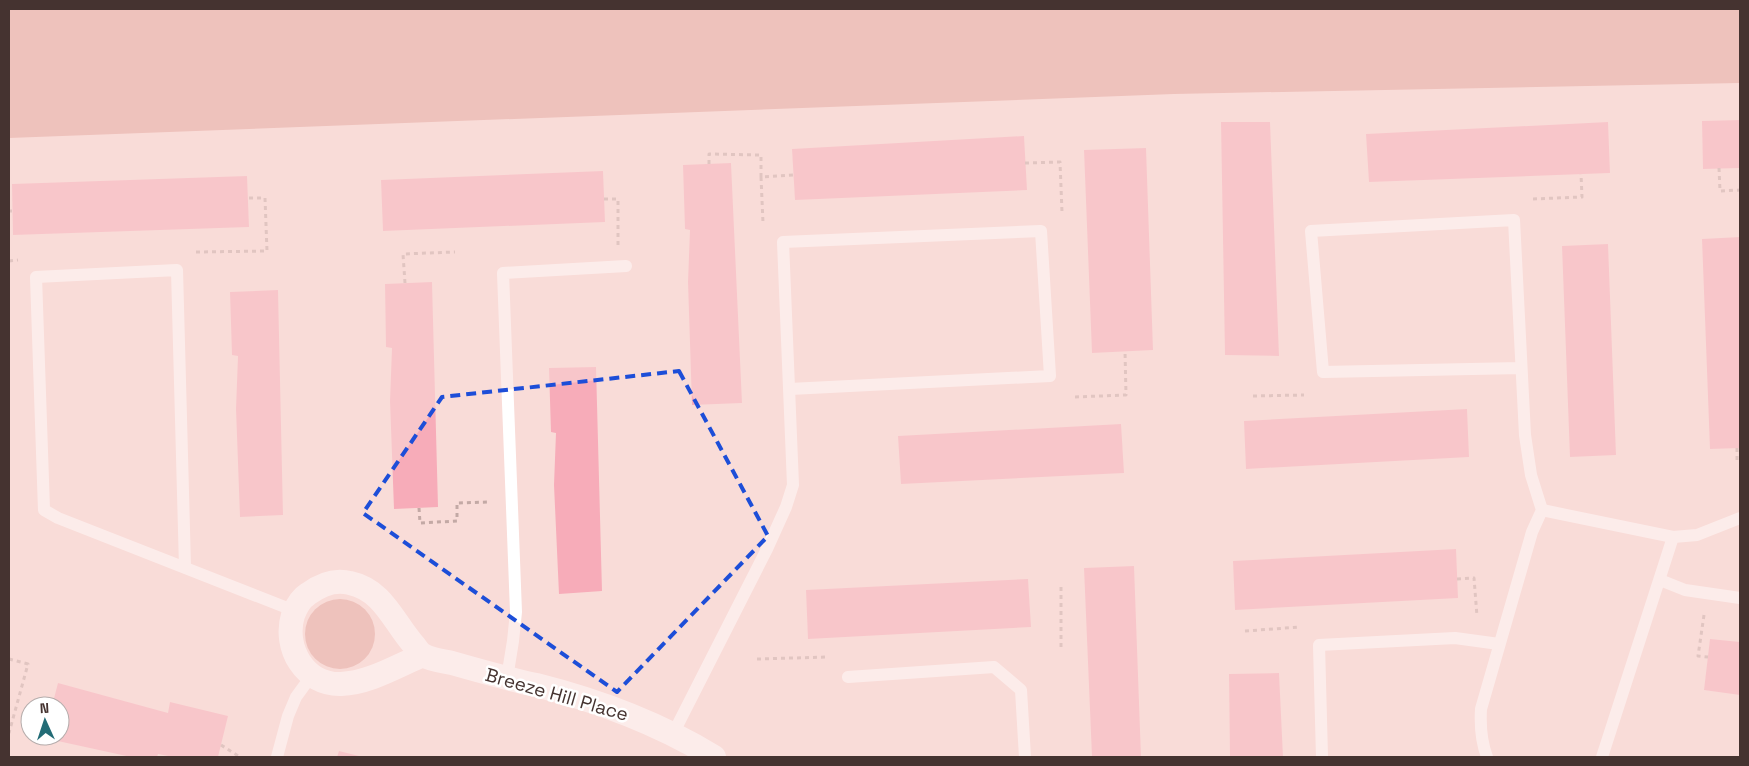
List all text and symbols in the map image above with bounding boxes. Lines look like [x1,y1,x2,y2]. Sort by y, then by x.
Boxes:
street label: Breeze Hill Place [482,662,631,727]
north arrow [20,696,70,746]
text: N [39,699,49,717]

